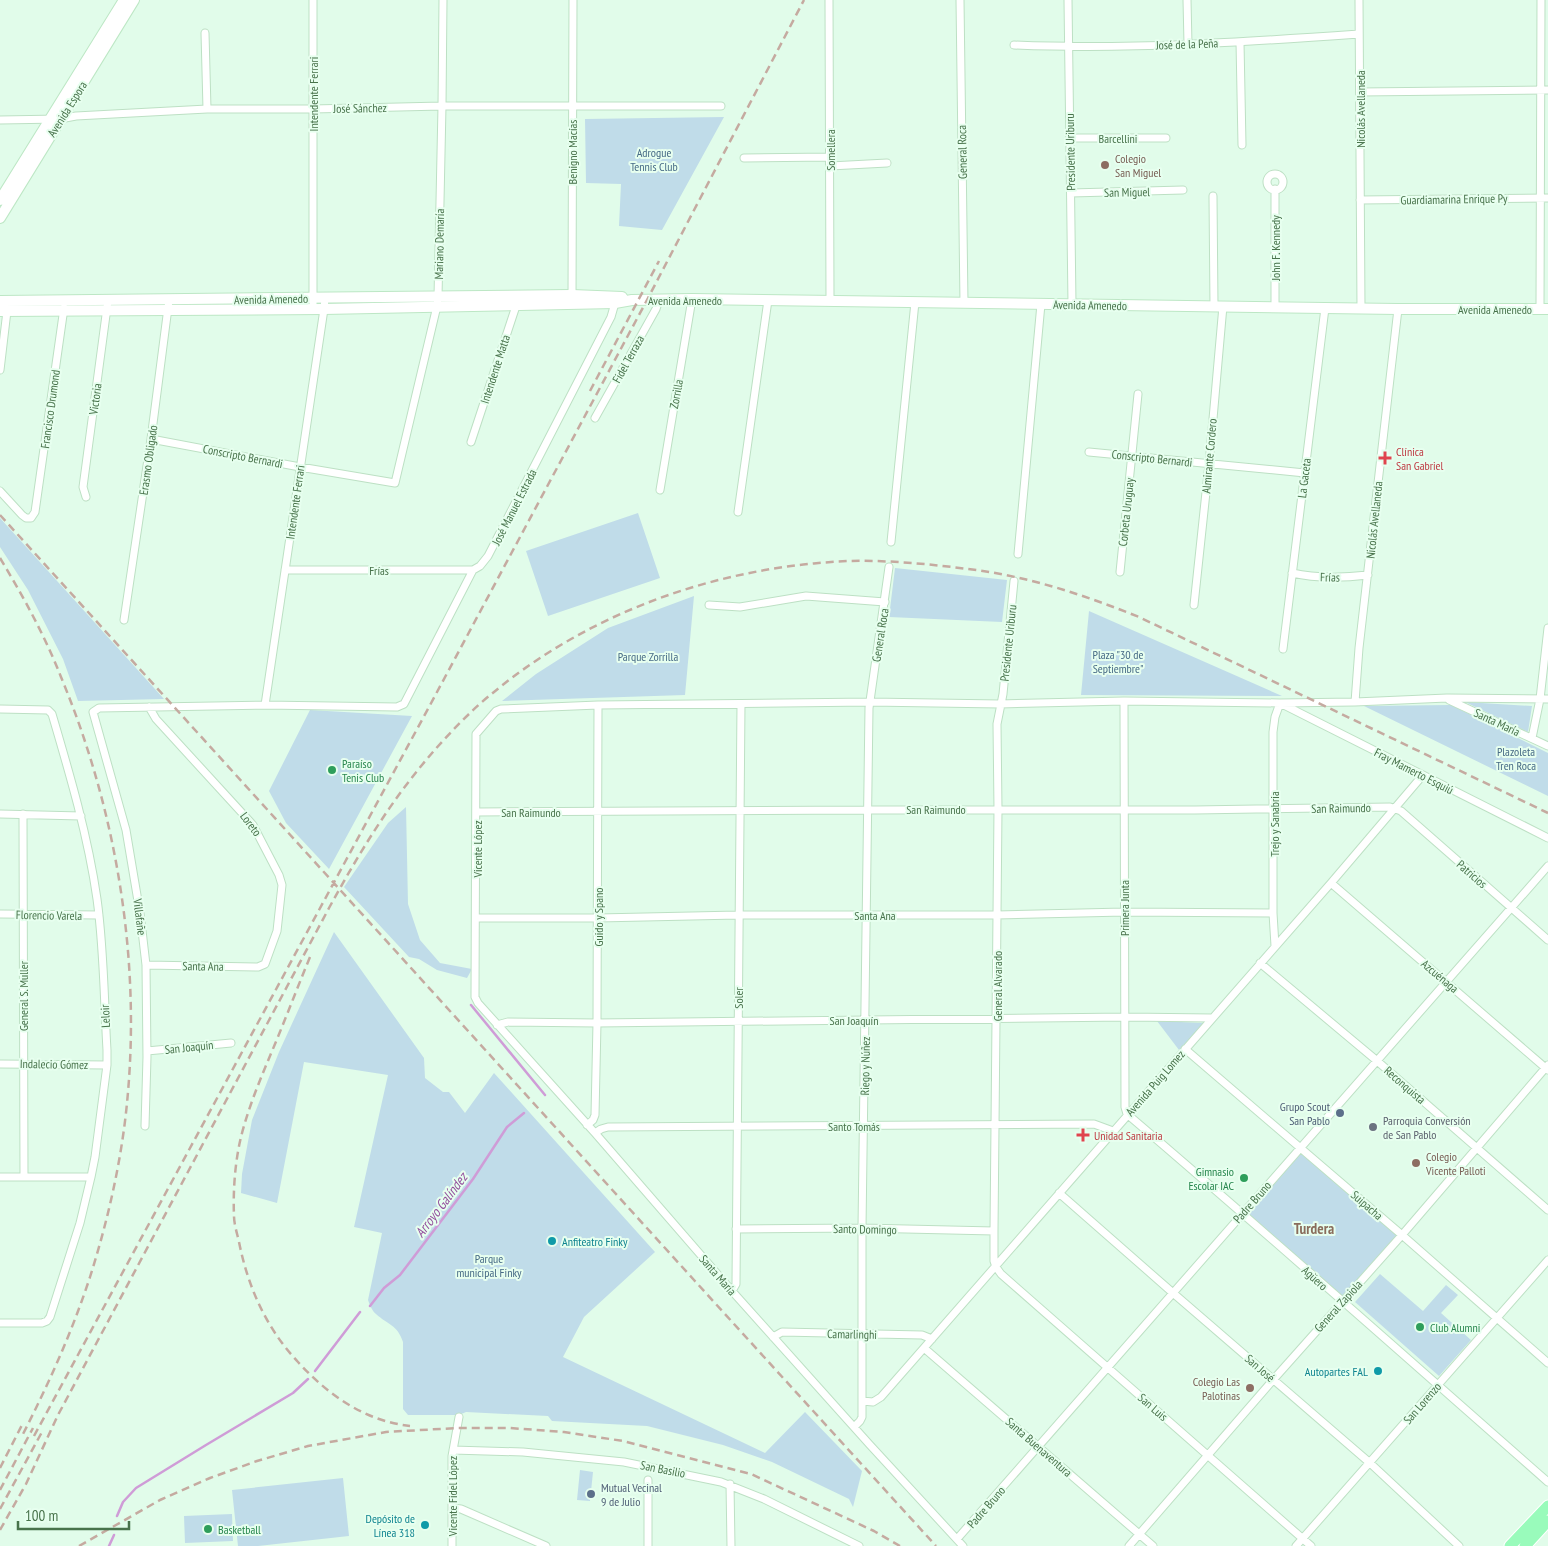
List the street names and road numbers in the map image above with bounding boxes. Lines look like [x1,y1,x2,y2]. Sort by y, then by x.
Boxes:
street label: José de la Peña [1154,35,1219,53]
street label: Intendente Ferrari [306,57,321,131]
street label: Nicolás Avellaneda [1353,70,1368,148]
street label: Avenida Espora [44,78,90,140]
street label: José Sánchez [332,100,387,116]
street label: Presidente Uriburu [1062,113,1078,191]
street label: Benigno Macías [565,120,580,184]
street label: General Roca [954,125,970,179]
street label: Somellera [823,129,838,171]
street label: Barcellini [1099,131,1137,146]
street label: San Miguel [1104,184,1150,200]
street label: Guardiamarina Enrique Py [1400,191,1508,207]
street label: Mariano Demaría [431,208,447,279]
street label: John F. Kennedy [1268,215,1283,282]
street label: Avenida Amenedo [234,291,308,307]
street label: Avenida Amenedo [648,293,722,308]
street label: Avenida Amenedo [1053,297,1127,313]
street label: Avenida Amenedo [1458,302,1532,317]
street label: Fidel Terraza [609,332,647,386]
street label: Intendente Matta [477,333,513,405]
street label: Francisco Drumond [37,369,63,449]
street label: Zorrilla [666,378,686,410]
street label: Victoria [85,382,105,417]
street label: Almirante Cordero [1198,418,1220,494]
street label: Erasmo Obligado [136,424,160,496]
street label: Conscripto Bernardi [202,441,284,471]
street label: Conscripto Bernardi [1111,446,1193,470]
street label: La Gaceta [1294,457,1314,499]
street label: Intendente Ferrari [282,464,308,540]
street label: José Manuel Estrada [488,466,540,548]
street label: Corbeta Uruguay [1115,476,1137,547]
street label: Nicolás Avellaneda [1362,480,1386,559]
street label: Frías [369,563,389,578]
street label: Frías [1320,569,1340,585]
street label: Presidente Uriburu [997,604,1019,682]
street label: General Roca [868,607,892,663]
street label: Santa María [1472,705,1523,739]
street label: Fray Mamerto Esquiú [1372,745,1456,797]
street label: Trejo y Sanabria [1267,791,1282,857]
street label: San Raimundo [1311,800,1371,816]
street label: San Raimundo [906,802,966,817]
street label: San Raimundo [501,805,561,820]
street label: Loreto [237,809,265,839]
street label: Vicente López [470,820,485,879]
street label: Patricios [1454,857,1490,891]
street label: Primera Junta [1117,880,1132,936]
street label: Guido y Spano [591,888,606,946]
street label: Villafañe [130,897,150,936]
street label: Florencio Varela [16,907,83,923]
street label: Santa Ana [854,908,896,923]
street label: General Alvarado [990,951,1005,1021]
street label: Azcuénaga [1418,956,1462,996]
street label: Santa Ana [182,958,224,974]
street label: General S. Muller [16,960,31,1031]
street label: Soler [731,987,746,1009]
street label: Leloir [97,1003,113,1028]
street label: San Joaquín [830,1013,878,1028]
street label: Riego y Núñez [857,1036,873,1096]
street label: San Joaquín [164,1037,214,1057]
street label: Avenida Puig Lomez [1122,1047,1188,1119]
street label: Indalecio Gómez [20,1056,88,1072]
street label: Reconquista [1381,1063,1429,1107]
street label: Santo Tomás [828,1119,880,1134]
street label: Padre Bruno [1230,1178,1274,1226]
street label: Suipacha [1348,1187,1386,1223]
street label: Santo Domingo [833,1221,897,1237]
street label: Santa María [696,1252,740,1299]
street label: Agüero [1299,1263,1331,1293]
street label: General Zapiola [1311,1277,1365,1335]
street label: Camarlinghi [827,1326,877,1342]
street label: San José [1242,1351,1278,1385]
street label: San Lorenzo [1400,1379,1444,1427]
street label: San Luis [1135,1390,1171,1424]
street label: Santa Buenaventura [1003,1414,1075,1480]
street label: Vicente Fidel López [445,1456,460,1537]
street label: San Basilio [639,1457,687,1481]
street label: Padre Bruno [964,1483,1008,1531]

